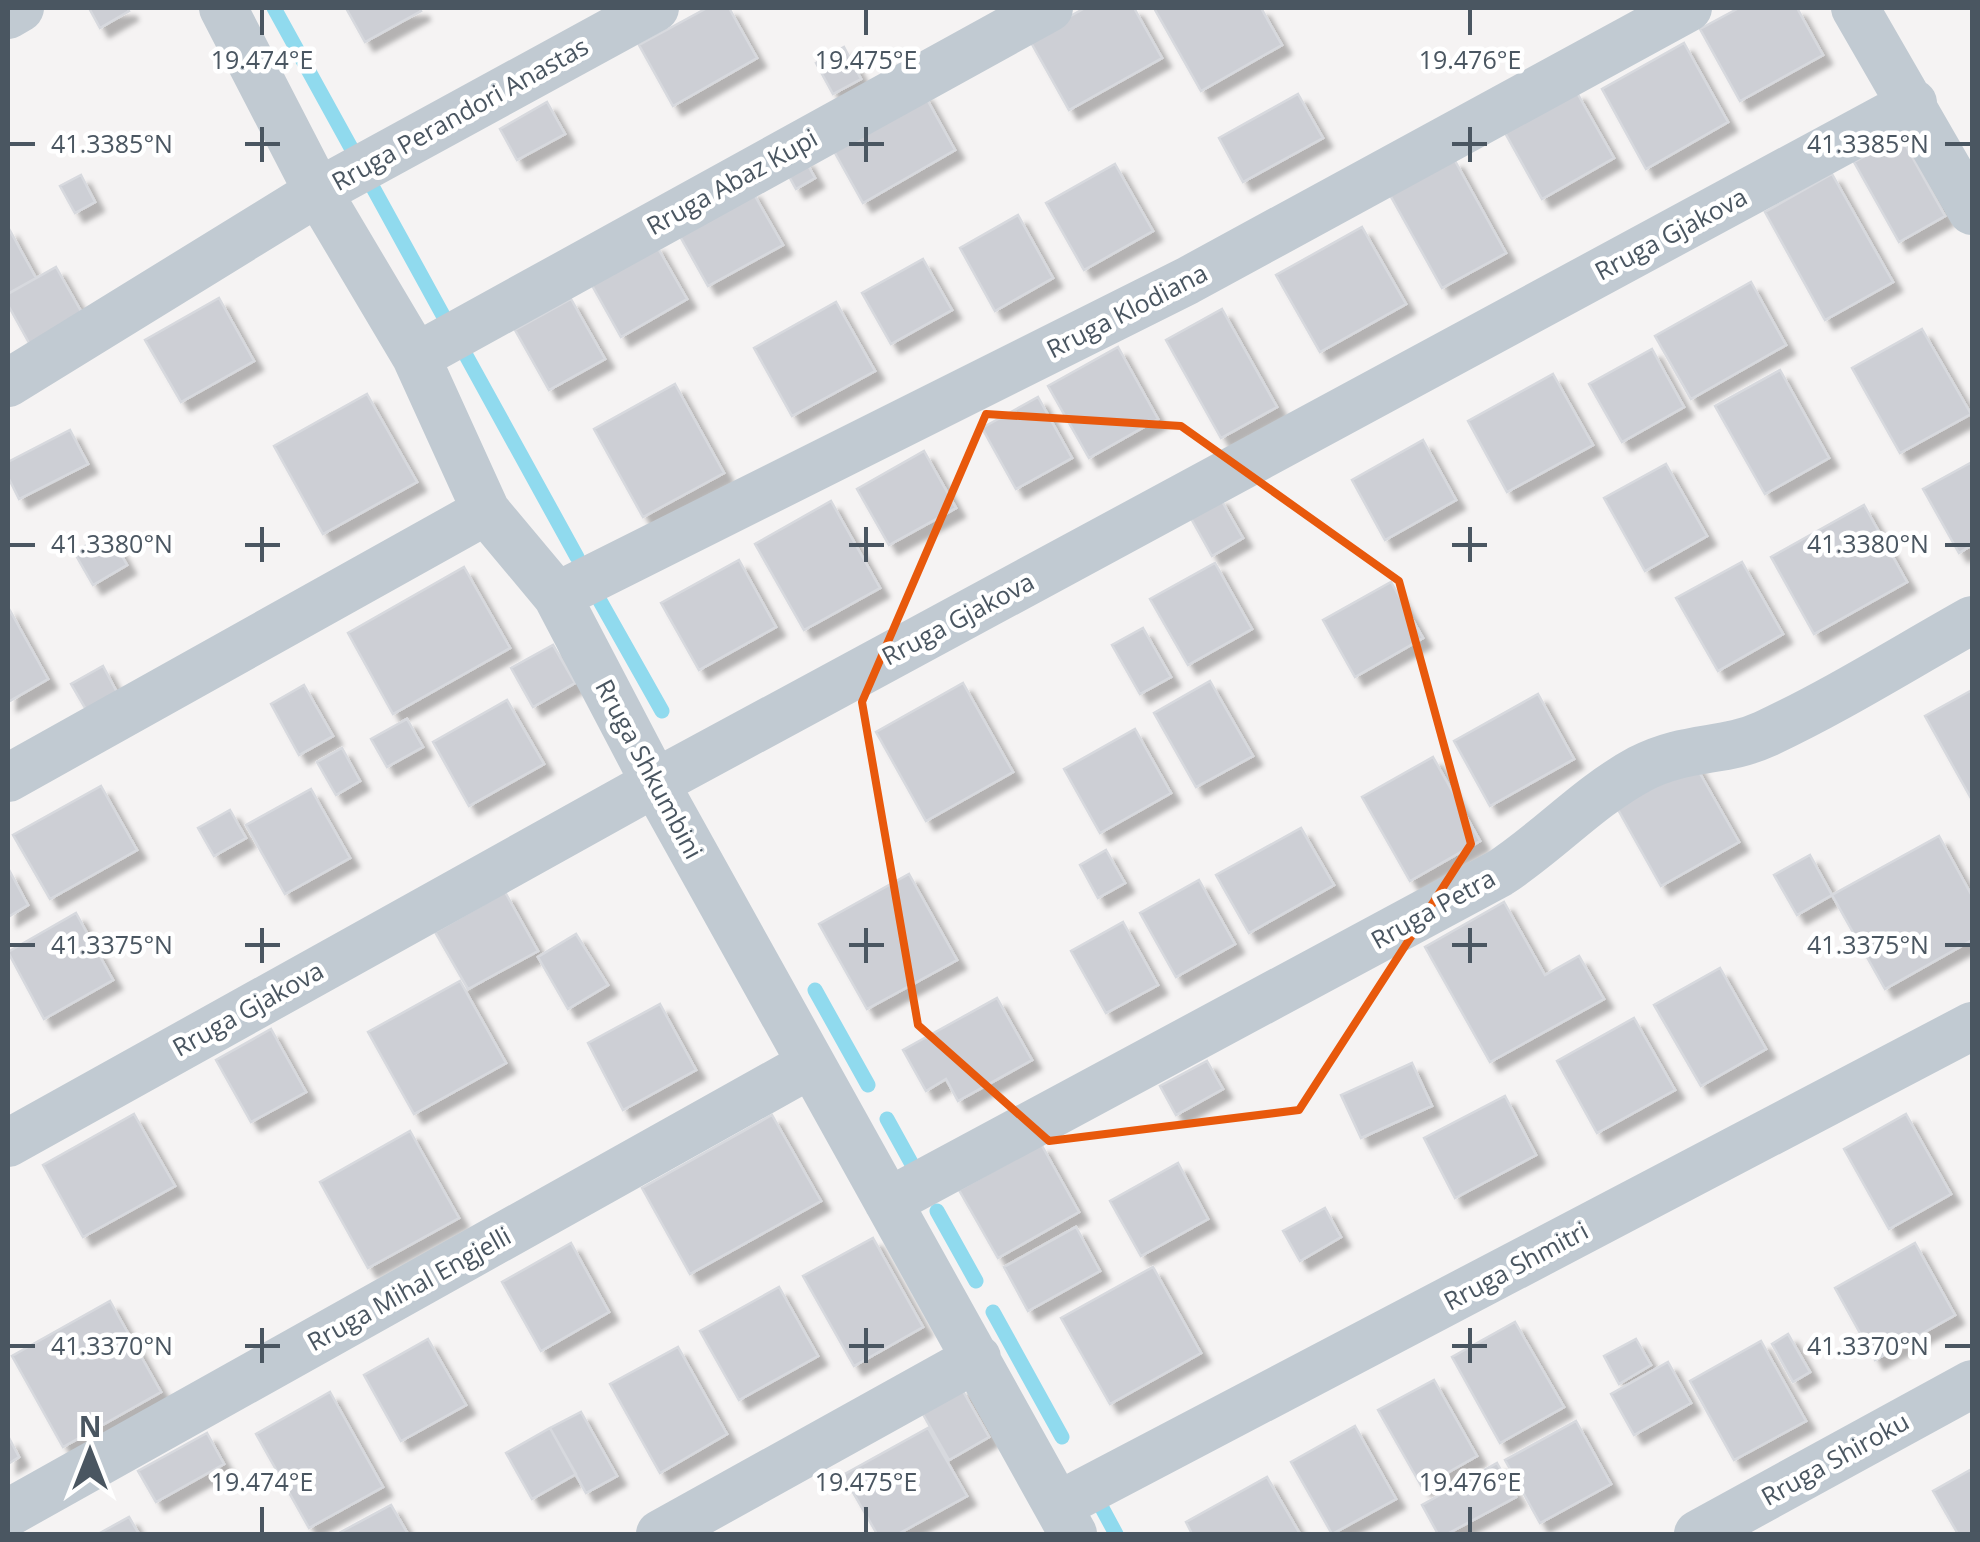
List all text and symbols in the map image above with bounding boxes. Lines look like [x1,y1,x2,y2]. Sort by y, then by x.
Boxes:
street label: Rruga Perandori Anastas [325,28,594,198]
text: 19.474°E [211,42,313,76]
text: 19.475°E [815,42,917,76]
text: 19.476°E [1419,42,1521,76]
street label: Rruga Abaz Kupi [640,120,823,242]
text: 41.3385°N [51,126,173,160]
text: 41.3385°N [1807,126,1929,160]
street label: Rruga Gjakova [1588,179,1753,288]
street label: Rruga Klodiana [1040,255,1213,365]
text: 41.3380°N [51,526,173,560]
text: 41.3380°N [1807,526,1929,560]
street label: Rruga Gjakova [875,564,1040,673]
street label: Rruga Shkumbini [588,673,712,864]
street label: Rruga Petra [1364,860,1501,956]
text: 41.3375°N [51,927,173,961]
text: 41.3375°N [1807,927,1929,961]
street label: Rruga Gjakova [166,953,329,1064]
street label: Rruga Shmitri [1437,1213,1594,1317]
street label: Rruga Mihal Engjelli [301,1218,516,1358]
text: 41.3370°N [51,1328,173,1362]
text: 41.3370°N [1807,1328,1929,1362]
north arrow [40,1402,140,1502]
street label: Rruga Shiroku [1755,1403,1914,1513]
text: N [79,1407,101,1445]
text: 19.474°E [211,1464,313,1498]
text: 19.475°E [815,1464,917,1498]
text: 19.476°E [1419,1464,1521,1498]

